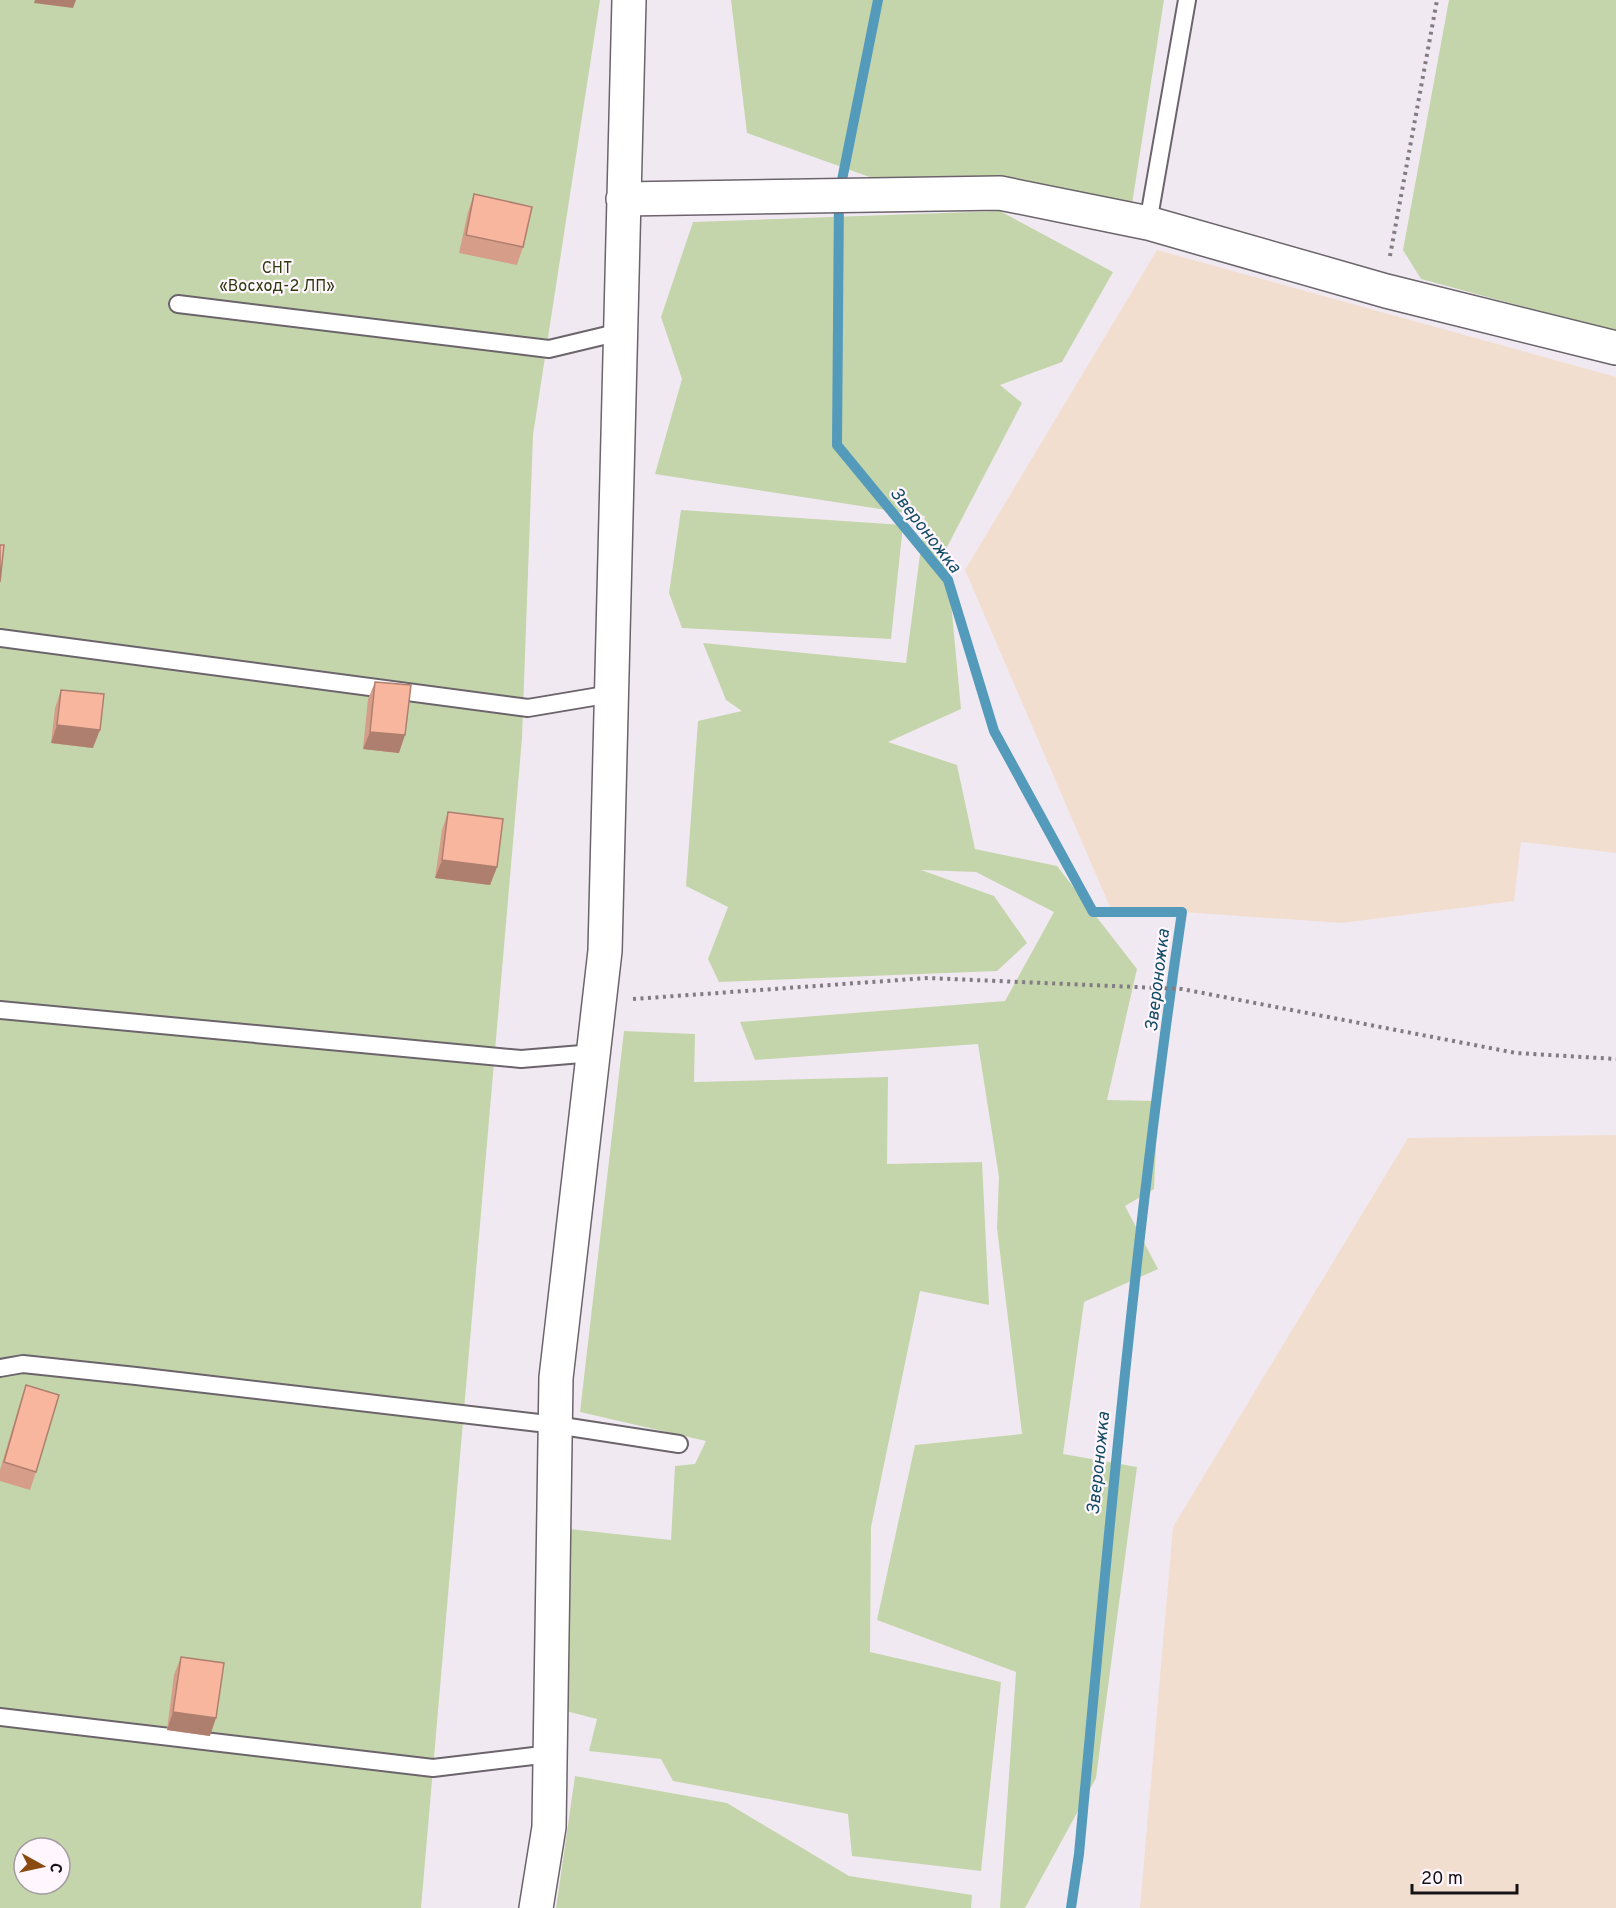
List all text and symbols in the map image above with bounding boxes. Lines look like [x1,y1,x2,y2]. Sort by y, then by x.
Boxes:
park label: СНТ «Восход-2 ЛП» [219,259,335,297]
water label: Звероножка [884,483,966,579]
water label: Звероножка [1141,927,1176,1033]
water label: Звероножка [1083,1410,1116,1515]
north arrow [12,1836,72,1896]
scale bar [1412,1857,1517,1895]
text: С [44,1861,65,1874]
text: 20 m [1421,1868,1463,1891]

